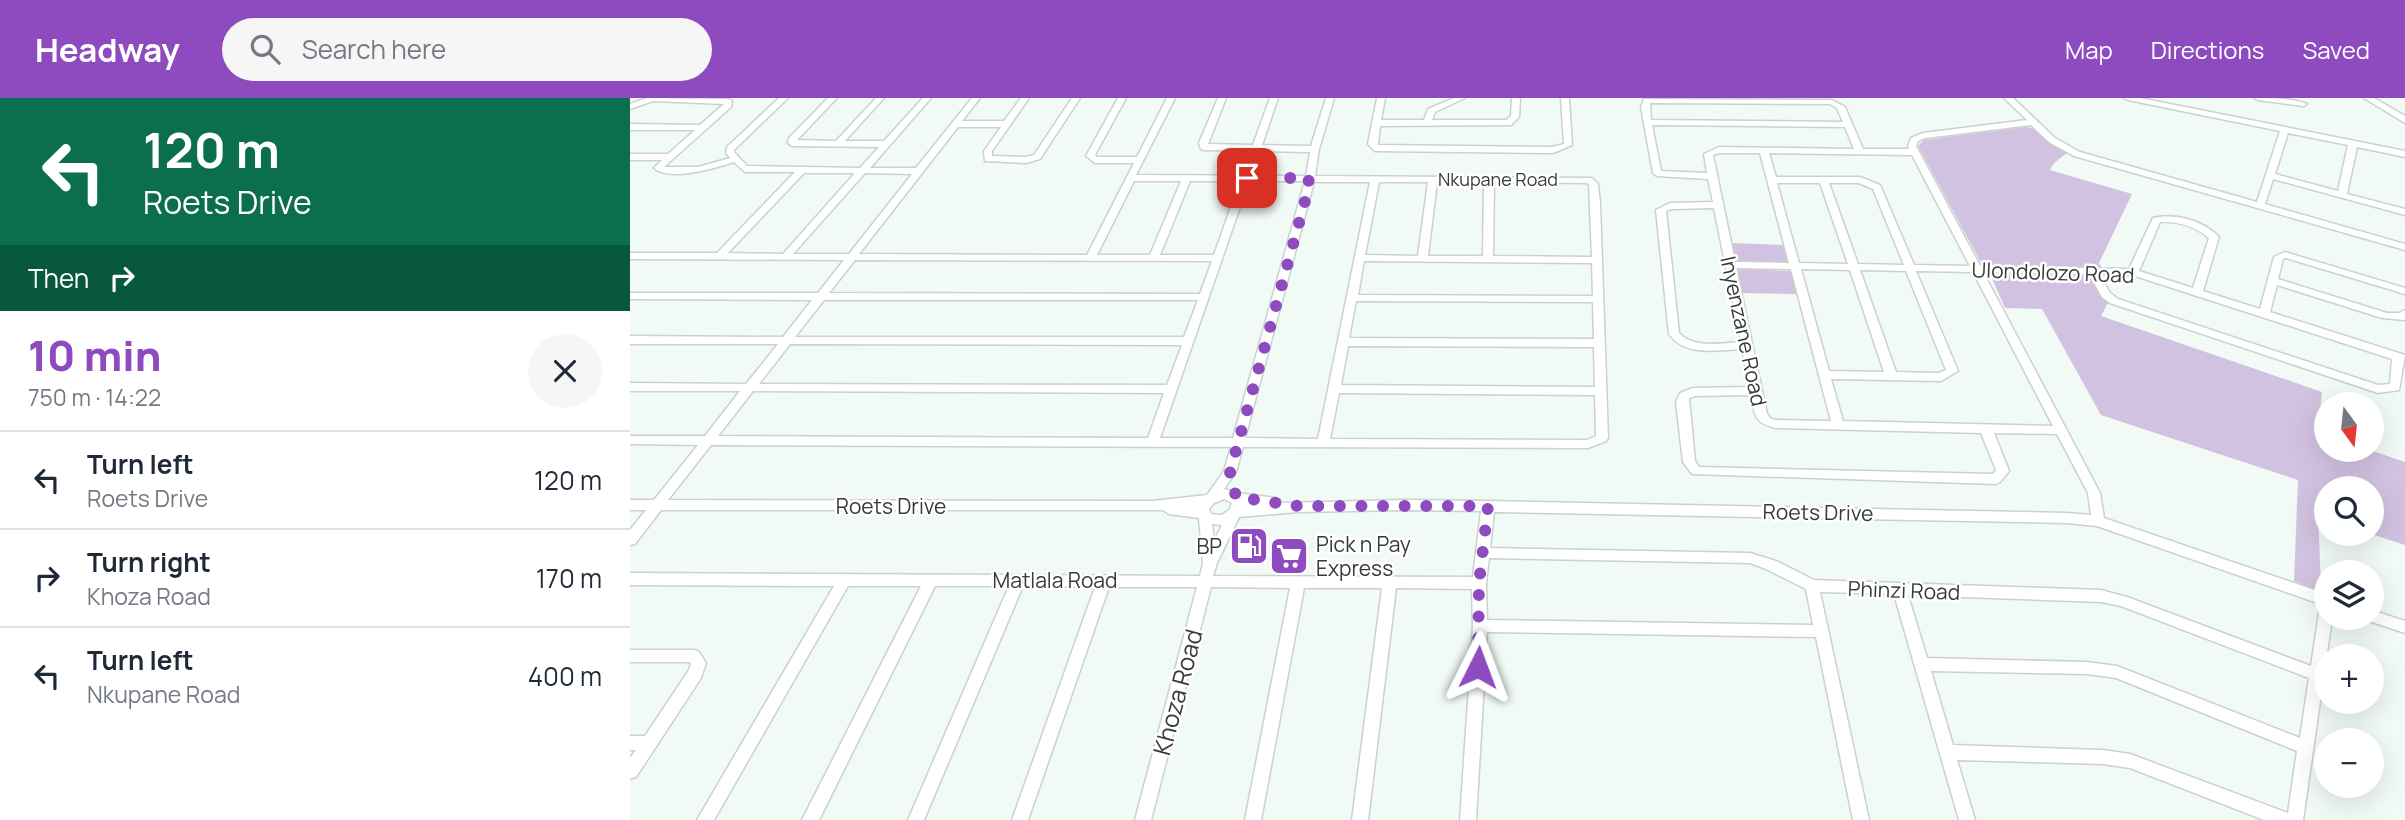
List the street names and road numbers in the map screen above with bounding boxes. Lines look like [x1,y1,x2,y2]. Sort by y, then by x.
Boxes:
street label: Nkupane Road [1438,167,1558,191]
street label: Inyenzane Road [1714,253,1774,409]
street label: Ulondolozo Road [1971,255,2135,289]
street label: Roets Drive [836,492,946,520]
street label: Roets Drive [1762,497,1874,527]
street label: Matlala Road [993,566,1117,594]
street label: Phinzi Road [1847,574,1961,606]
street label: Khoza Road [1144,625,1210,759]

